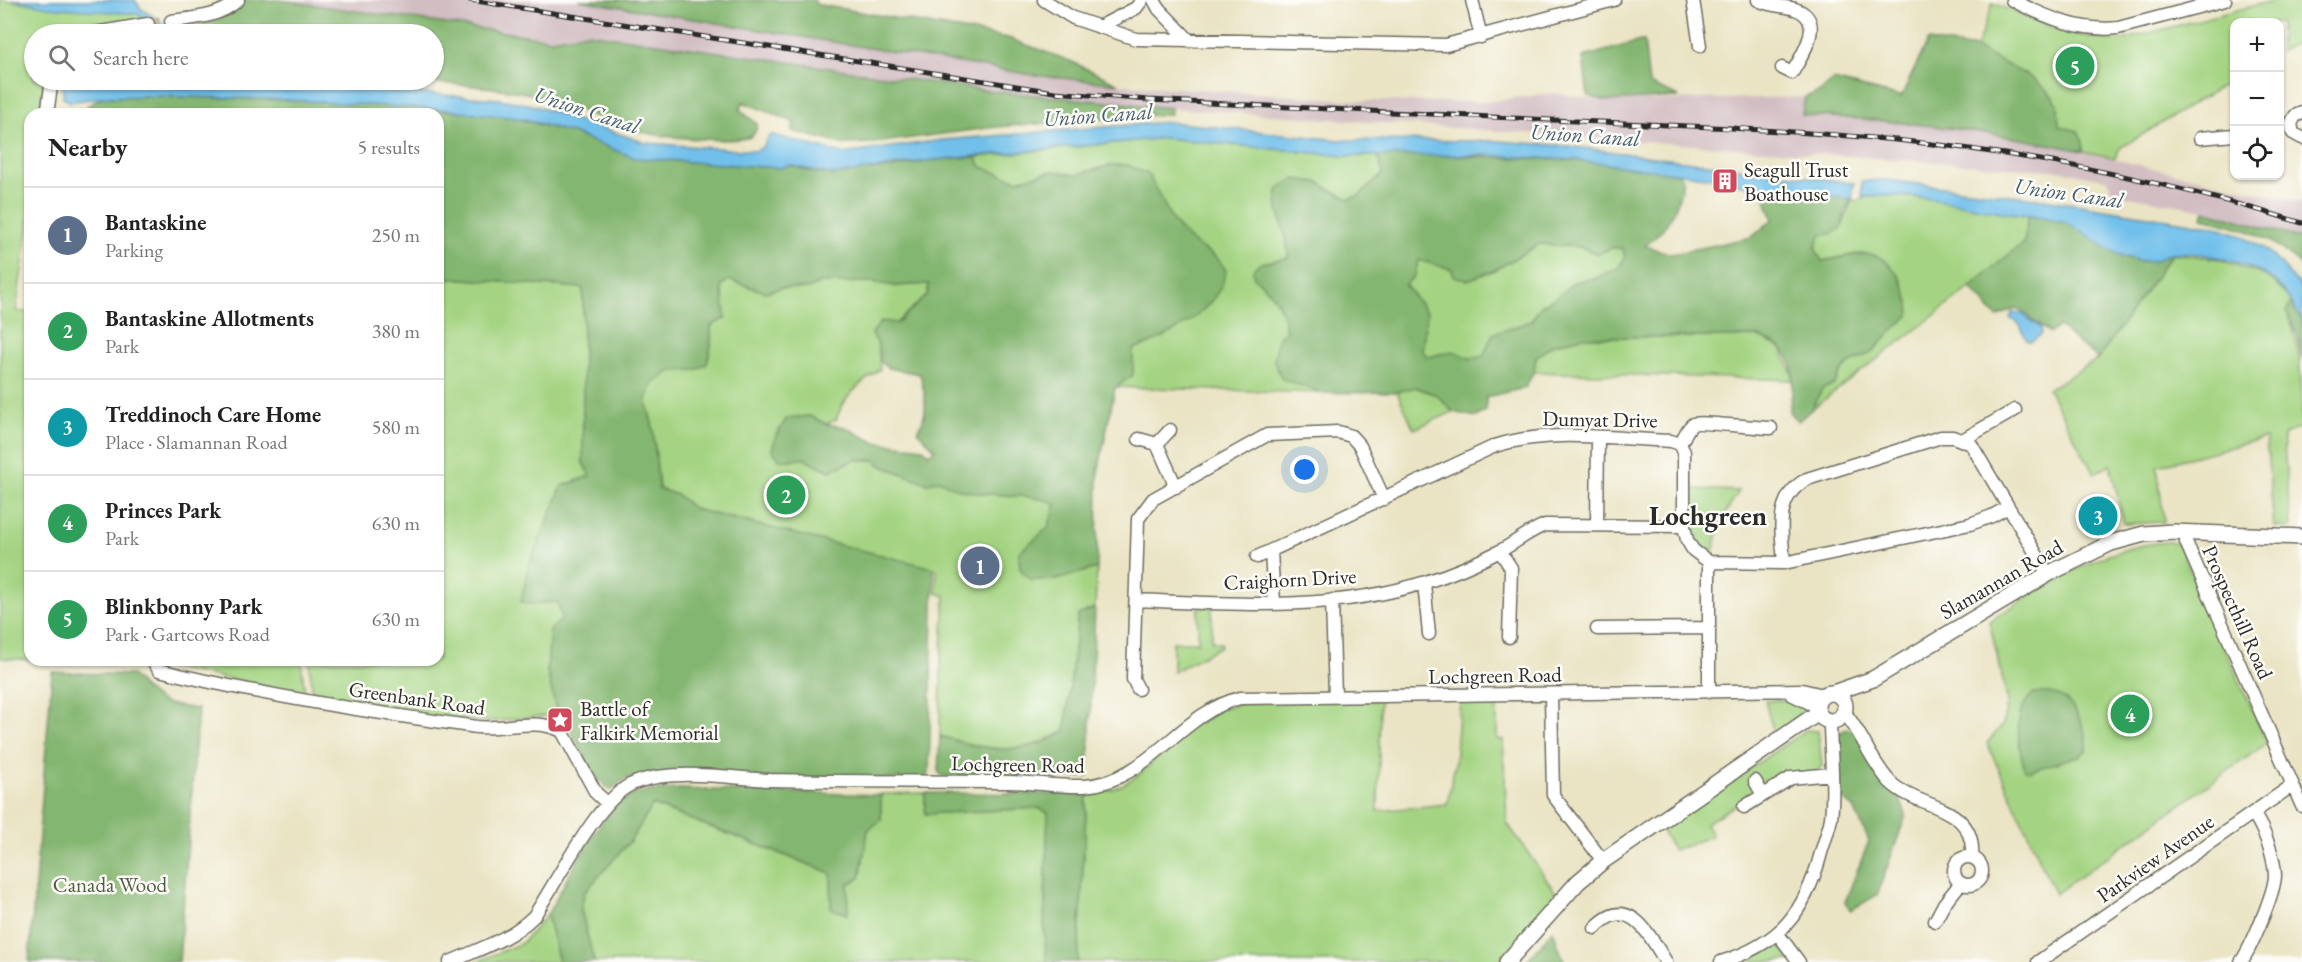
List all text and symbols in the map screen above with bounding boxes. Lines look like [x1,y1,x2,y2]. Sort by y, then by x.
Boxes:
map controls [2230,18,2284,180]
button: + [2230,18,2284,72]
search box [24,24,444,90]
icon: search [45,41,78,74]
text: Search here [93,43,188,72]
pin: 5 [2056,44,2094,88]
button: − [2230,72,2284,126]
water label: Union Canal [530,79,644,141]
water label: Union Canal [1042,97,1155,133]
water label: Union Canal [1529,117,1642,153]
button: locate [2230,126,2284,180]
text: Nearby [48,130,128,164]
text: 5 results [357,134,420,160]
place label: Seagull Trust Boathouse [1744,156,1849,207]
building icon: Seagull Trust Boathouse [1710,166,1740,196]
water label: Union Canal [2013,171,2126,215]
text: Bantaskine [105,208,206,237]
text: 1 [62,222,73,248]
text: 250 m [372,222,420,248]
text: Parking [105,237,163,263]
text: Bantaskine Allotments [105,304,314,333]
text: 2 [62,318,73,344]
text: 380 m [372,318,420,344]
text: Park [105,333,139,359]
text: Treddinoch Care Home [105,400,321,429]
street label: Dumyat Drive [1542,404,1658,434]
text: 3 [62,414,73,440]
text: 580 m [372,414,420,440]
text: Place · Slamannan Road [105,429,288,455]
your location [1290,455,1319,484]
pin: 2 [766,472,806,518]
pin: 3 [2078,494,2118,538]
text: Princes Park [105,496,221,525]
district label: Lochgreen [1649,498,1767,533]
text: 4 [62,510,73,536]
text: 630 m [372,510,420,536]
text: Park [105,525,139,551]
street label: Slamannan Road [1935,533,2068,625]
street label: Prospecthill Road [2196,541,2280,684]
pin: 1 [960,544,1000,588]
street label: Craighorn Drive [1223,562,1357,596]
text: Blinkbonny Park [105,592,263,621]
text: 5 [62,606,73,632]
text: 630 m [372,606,420,632]
text: Park · Gartcows Road [105,621,270,647]
street label: Lochgreen Road [1428,660,1562,690]
street label: Greenbank Road [347,675,487,721]
pin: 4 [2110,692,2150,736]
place label: Battle of Falkirk Memorial [580,695,719,746]
place icon: Battle of Falkirk Memorial [545,705,575,735]
street label: Lochgreen Road [951,749,1085,779]
street label: Parkview Avenue [2091,808,2219,908]
park label: Canada Wood [53,871,168,898]

